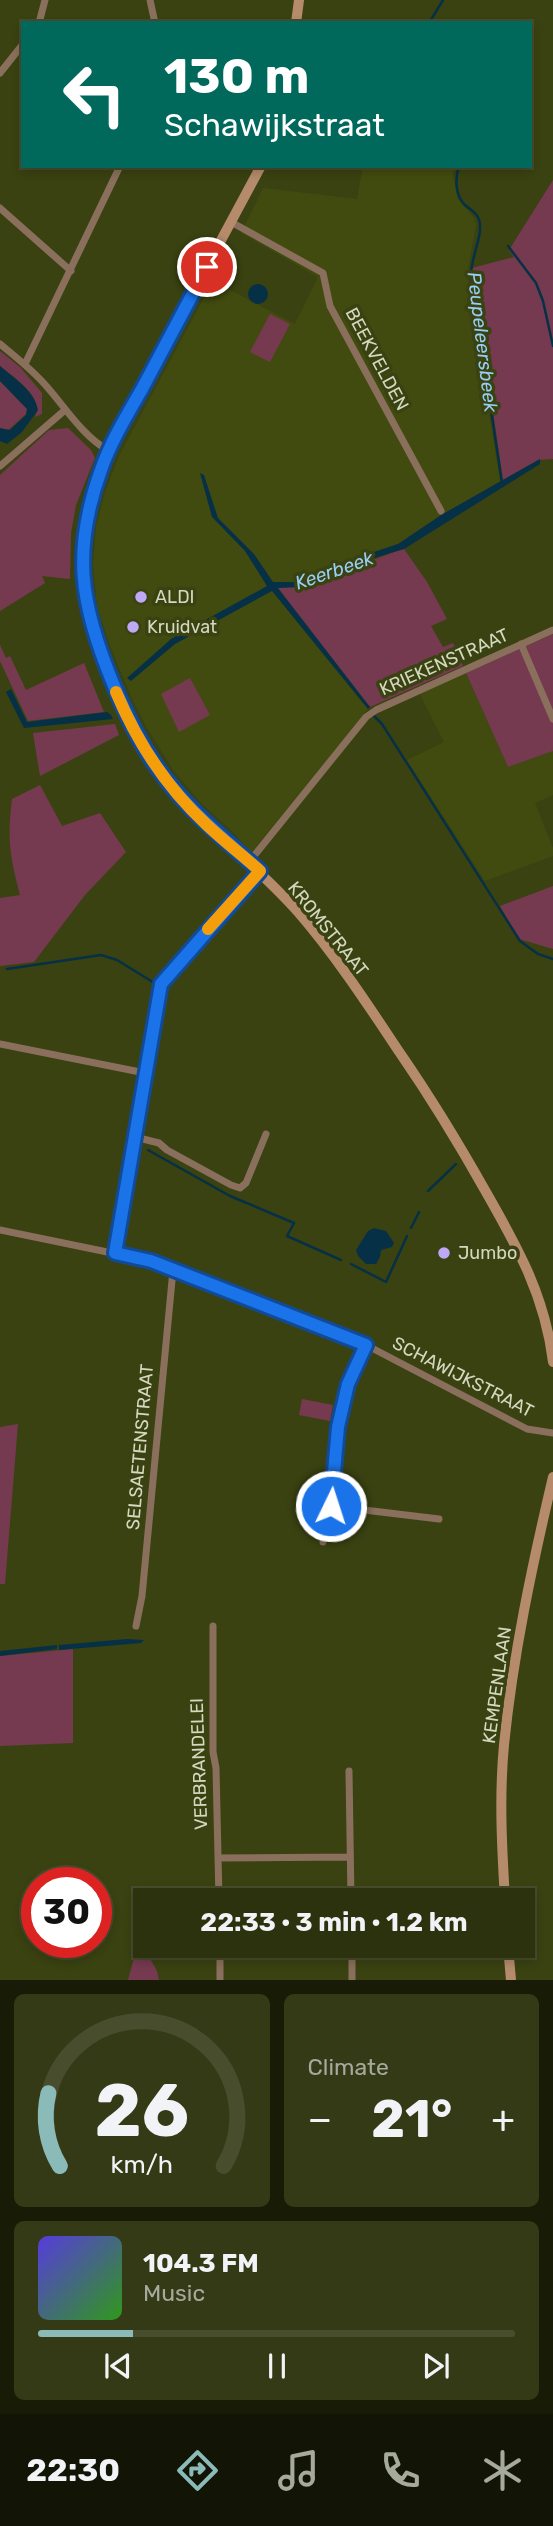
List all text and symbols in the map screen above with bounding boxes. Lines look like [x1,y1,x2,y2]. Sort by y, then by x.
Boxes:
text: 130 m [164,47,309,105]
icon: left [49,49,140,140]
text: Schawijkstraat [164,106,385,144]
pin [177,237,237,297]
icon: arrive [188,248,226,286]
water label: Peupeleersbeek [462,271,503,414]
street label: BEEKVELDEN [341,304,413,414]
water label: Keerbeek [292,546,377,595]
place label: ALDI [155,586,195,608]
marker: ALDI [133,589,149,605]
place label: Kruidvat [147,616,217,638]
marker: Kruidvat [125,619,141,635]
street label: KRIEKENSTRAAT [376,624,512,700]
street label: KROMSTRAAT [283,877,373,981]
place label: Jumbo [458,1242,517,1264]
marker: Jumbo [436,1245,452,1261]
street label: SCHAWIJKSTRAAT [389,1332,537,1422]
street label: SELSAETENSTRAAT [122,1363,158,1531]
position arrow [294,1469,368,1543]
street label: KEMPENLAAN [478,1625,516,1745]
street label: VERBRANDELEI [186,1698,212,1830]
speed limit sign: 30 [21,1867,112,1958]
text: 22:33 · 3 min · 1.2 km [200,1907,468,1938]
text: Climate [308,2053,389,2081]
text: 26 [94,2069,189,2155]
text: 21° [371,2088,452,2150]
text: − [308,2096,332,2142]
text: + [491,2096,515,2142]
text: km/h [111,2150,173,2179]
text: 104.3 FM [143,2248,259,2279]
text: Music [143,2279,205,2307]
icon: previous [99,2347,137,2385]
icon: pause [258,2347,296,2385]
icon: next [417,2347,455,2385]
icon: directions [173,2446,222,2495]
icon: music [274,2446,323,2495]
icon: phone [376,2446,425,2495]
icon: climate [478,2446,527,2495]
text: 22:30 [26,2451,120,2489]

